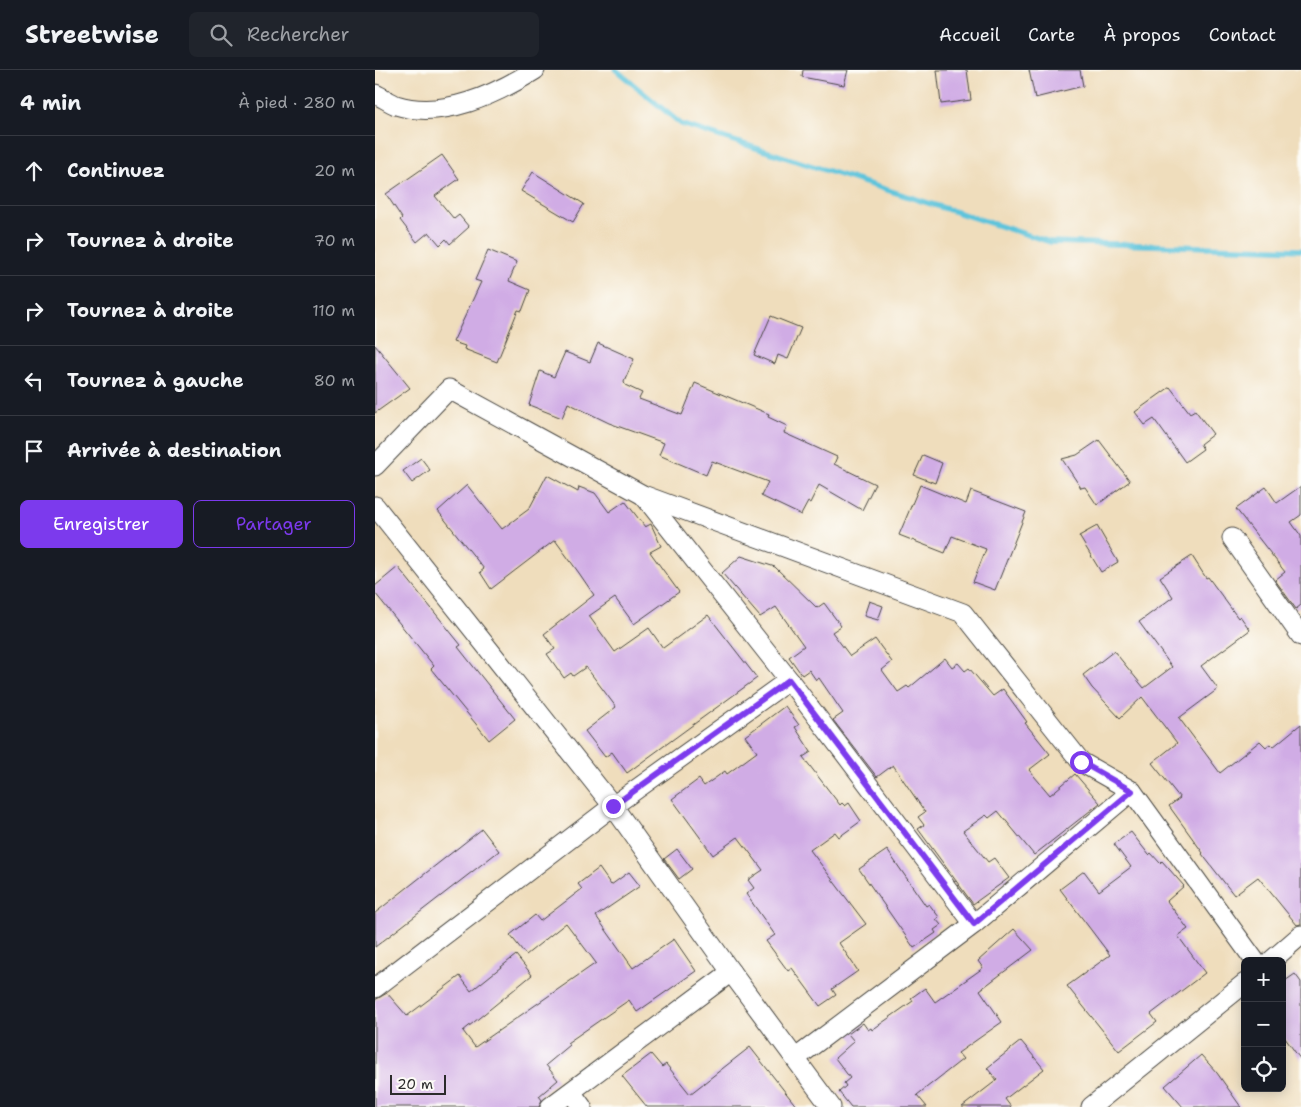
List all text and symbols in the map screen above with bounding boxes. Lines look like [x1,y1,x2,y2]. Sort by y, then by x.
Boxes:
search box [189,12,539,57]
text: Streetwise [25,19,159,51]
icon: search [207,21,235,49]
text: Rechercher [247,22,350,47]
text: Accueil [939,23,1000,47]
text: Carte [1028,23,1075,47]
text: À propos [1103,23,1181,47]
text: Contact [1209,23,1276,47]
text: 4 min [20,89,81,117]
text: À pied · 280 m [238,92,355,113]
icon: ahead [20,157,48,185]
text: Continuez [67,158,165,183]
text: 20 m [314,160,355,181]
icon: right [20,227,48,255]
text: Tournez à droite [67,228,234,253]
text: 70 m [314,230,355,251]
icon: right [20,297,48,325]
text: Tournez à droite [67,298,234,323]
text: 110 m [312,300,355,321]
icon: left [20,367,48,395]
text: Tournez à gauche [67,368,244,393]
text: 80 m [314,370,355,391]
icon: arrive [20,437,48,465]
text: Arrivée à destination [67,438,281,463]
button: Enregistrer [20,500,183,548]
button: Partager [193,500,355,548]
route start [1070,751,1093,774]
route end [602,795,625,818]
map controls [1241,957,1286,1092]
button: + [1241,957,1286,1002]
button: − [1241,1002,1286,1047]
button: locate [1241,1047,1286,1092]
scale bar [390,1072,446,1095]
text: 20 m [397,1075,433,1093]

